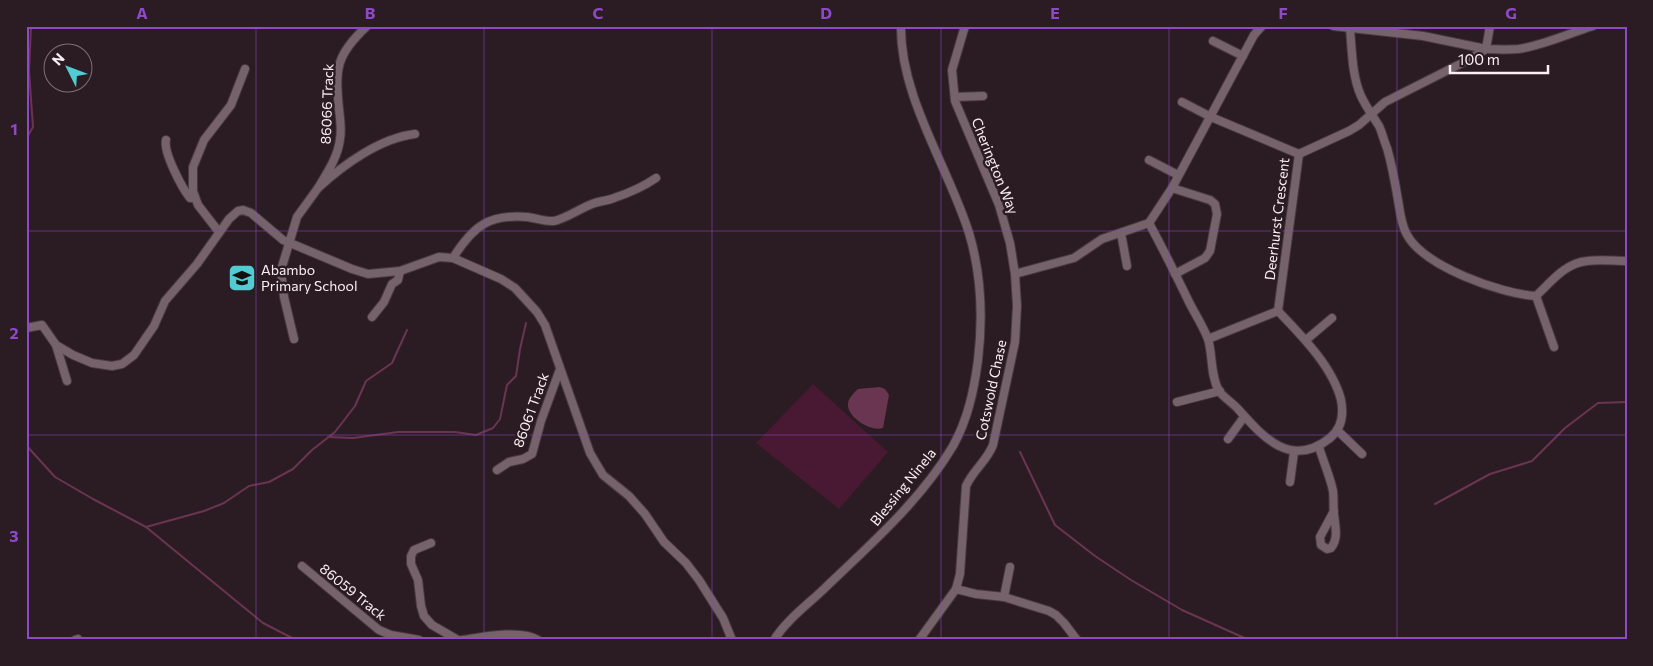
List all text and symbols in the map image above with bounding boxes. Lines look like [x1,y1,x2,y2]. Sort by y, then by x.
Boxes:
text: A [136,3,148,22]
text: B [365,3,376,22]
text: C [593,3,604,22]
text: D [820,3,832,22]
text: E [1050,3,1060,22]
text: F [1278,3,1288,22]
text: G [1505,3,1517,22]
north arrow [42,42,92,92]
scale bar [1450,42,1548,74]
text: N [48,49,68,69]
text: 100 m [1458,50,1500,68]
street label: 86066 Track [317,63,336,145]
street label: Cherington Way [968,115,1023,217]
text: 1 [10,119,18,138]
street label: Deerhurst Crescent [1261,156,1292,281]
place label: Abambo Primary School [261,261,357,294]
school or university icon: Abambo Primary School [227,263,257,293]
text: 2 [9,323,19,342]
street label: Cotswold Chase [972,338,1009,442]
street label: 86061 Track [509,370,552,450]
street label: Blessing Ninela [866,444,939,529]
text: 3 [9,526,19,545]
street label: 86059 Track [317,560,390,624]

